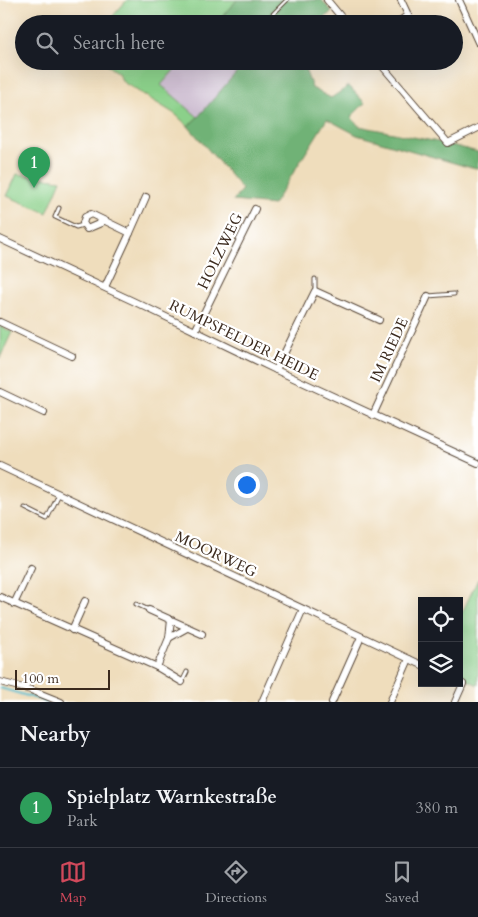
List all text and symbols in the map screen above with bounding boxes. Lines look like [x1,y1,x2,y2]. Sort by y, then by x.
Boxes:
search box [15,15,463,70]
icon: search [33,29,61,57]
text: Search here [73,30,165,56]
pin: 1 [18,147,50,188]
street label: HOLZWEG [193,209,247,293]
street label: RUMPSFELDER HEIDE [166,295,322,385]
street label: IM RIEDE [365,314,413,386]
your location [234,472,260,498]
street label: MOORWEG [172,526,260,582]
map controls [418,597,463,687]
button: locate [418,597,463,642]
button: layers [418,642,463,687]
scale bar [15,667,110,690]
text: 100 m [22,669,59,688]
text: Nearby [20,720,91,749]
text: Spielplatz Warnkestraße [67,784,277,810]
text: 1 [32,797,40,819]
text: 380 m [416,797,458,819]
text: Park [67,810,98,832]
tab: Map [59,858,87,907]
tab: Directions [205,858,267,907]
tab: Saved [385,858,419,907]

